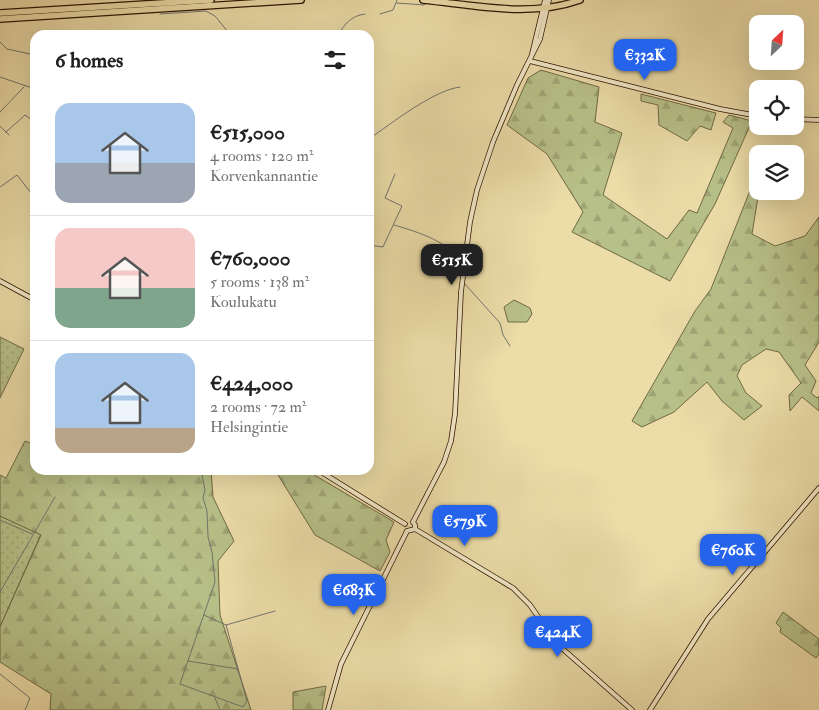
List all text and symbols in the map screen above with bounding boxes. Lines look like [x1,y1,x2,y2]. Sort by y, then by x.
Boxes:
north arrow [749,15,804,70]
map controls [749,15,804,200]
pin: €332K [610,38,680,81]
text: €332K [625,45,665,65]
icon: filters [321,46,349,74]
text: 6 homes [55,47,123,74]
button: locate [749,80,804,135]
text: €515,000 [210,119,285,146]
icon: home [95,123,155,183]
button: layers [749,145,804,200]
text: 4 rooms · 120 m² [210,146,313,166]
text: Korvenkannantie [210,166,318,186]
pin: €515K [417,244,487,286]
text: €760,000 [210,245,291,272]
icon: home [95,248,155,308]
text: €515K [432,250,472,270]
text: 5 rooms · 138 m² [210,272,309,292]
text: Koulukatu [210,292,277,312]
text: €424,000 [210,370,293,397]
icon: home [95,373,155,433]
text: 2 rooms · 72 m² [210,397,306,417]
text: Helsingintie [210,417,288,437]
pin: €579K [430,504,500,547]
text: €579K [443,511,487,531]
pin: €760K [698,534,768,576]
text: €760K [711,540,755,560]
pin: €683K [319,574,389,616]
text: €683K [333,580,375,600]
pin: €424K [523,616,593,658]
text: €424K [535,622,581,642]

